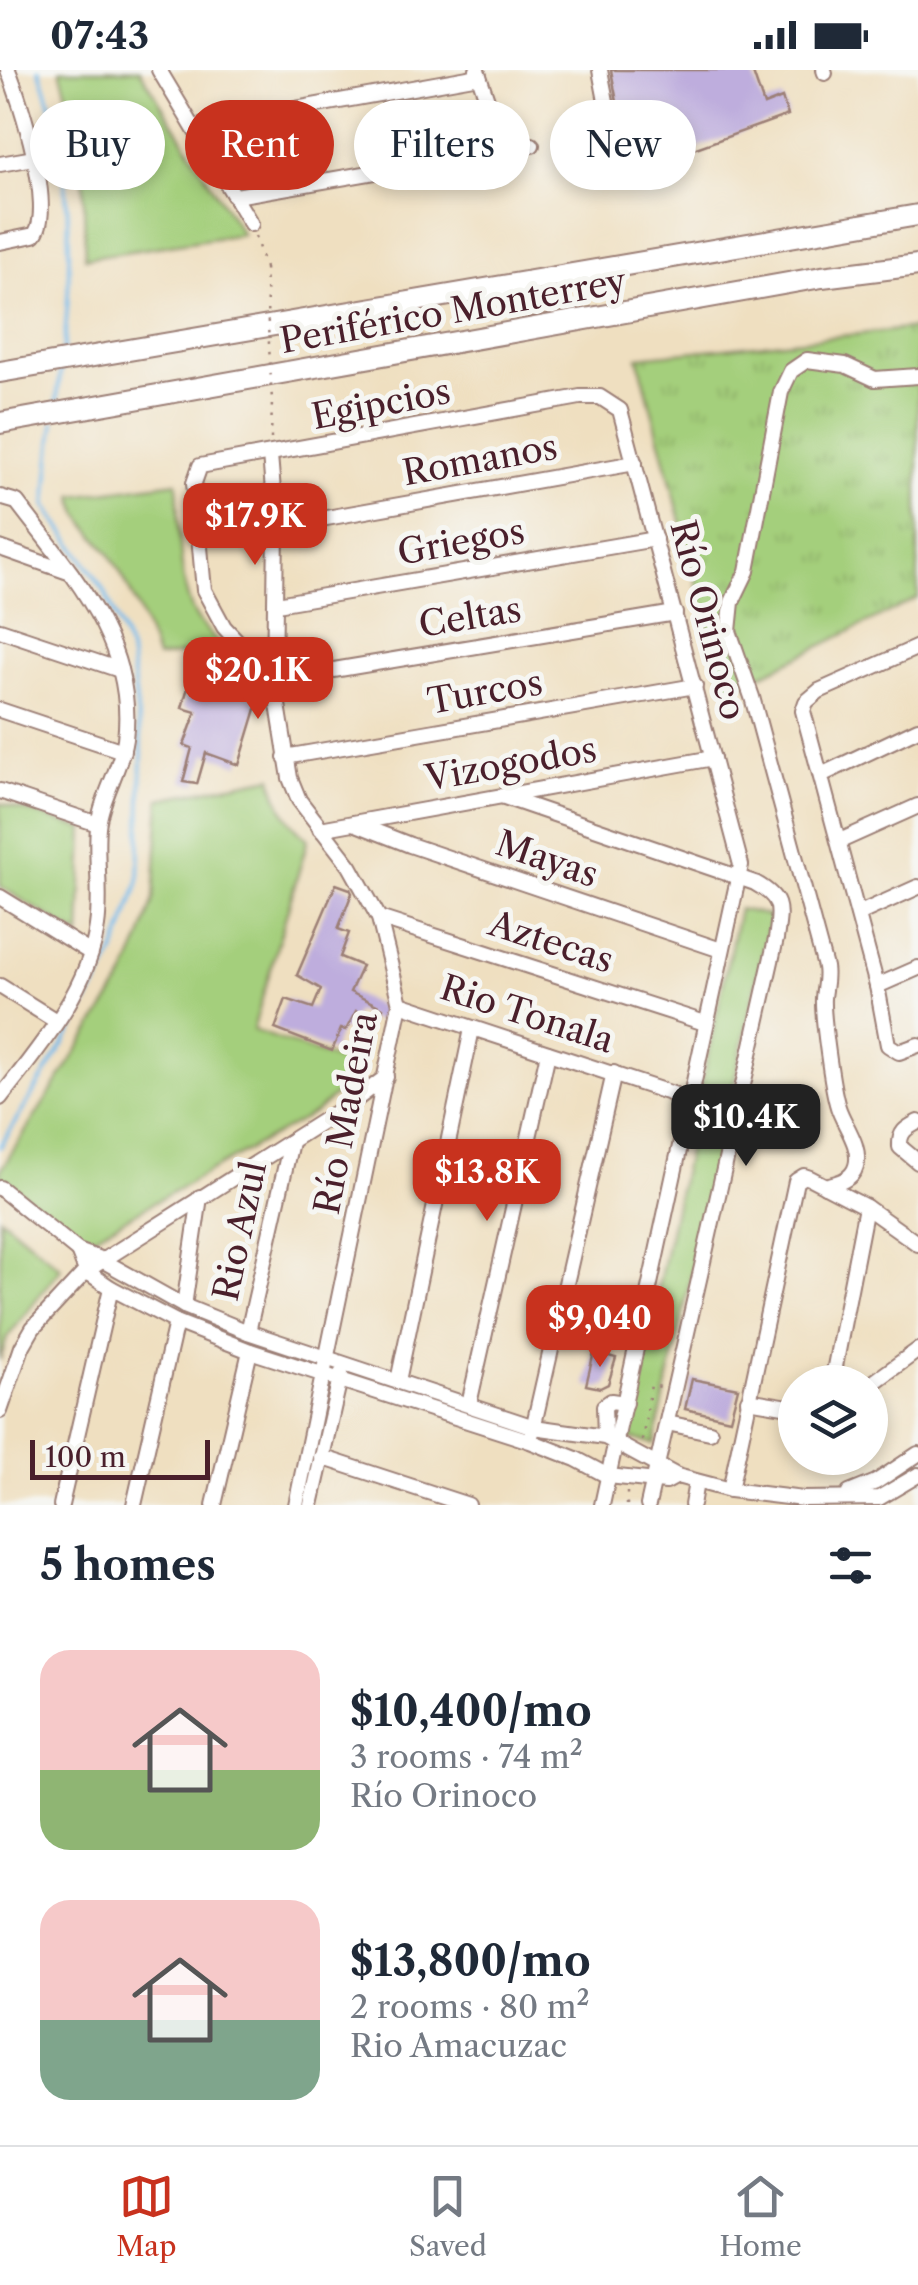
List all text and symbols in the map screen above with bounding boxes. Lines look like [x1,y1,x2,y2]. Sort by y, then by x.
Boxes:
text: 07:43 [50,12,149,59]
chip: Buy [30,100,165,190]
chip: Rent [185,100,334,190]
chip: Filters [354,100,530,190]
chip: New [550,100,696,190]
street label: Periférico Monterrey [277,259,630,362]
street label: Egipcios [308,369,454,438]
street label: Romanos [399,425,561,494]
pin: $17.9K [174,483,336,568]
text: $17.9K [205,496,305,535]
street label: Griegos [394,509,528,574]
street label: Río Orinoco [661,515,756,724]
street label: Celtas [416,587,524,646]
pin: $20.1K [177,637,339,722]
text: $20.1K [205,650,311,689]
street label: Turcos [424,660,546,723]
street label: Vizogodos [421,727,600,800]
street label: Mayas [491,821,604,896]
street label: Aztecas [483,901,619,982]
street label: Rio Tonala [435,965,620,1062]
street label: Río Madeira [305,1008,386,1218]
pin: $10.4K [665,1084,827,1169]
text: $10.4K [693,1097,799,1136]
pin: $13.8K [406,1139,568,1224]
text: $13.8K [435,1152,539,1191]
street label: Rio Azul [204,1157,275,1305]
pin: $9,040 [519,1285,681,1370]
text: $9,040 [548,1298,652,1337]
map controls [778,1365,888,1475]
button: layers [778,1365,888,1475]
scale bar [30,1435,210,1480]
text: 100 m [45,1440,126,1474]
icon: filters [823,1538,878,1593]
text: 5 homes [40,1539,216,1591]
text: $10,400/mo [350,1685,592,1737]
icon: home [120,1690,240,1810]
text: 3 rooms · 74 m² [350,1737,583,1776]
text: Río Orinoco [350,1776,537,1815]
text: $13,800/mo [350,1935,591,1987]
icon: home [120,1940,240,2060]
text: 2 rooms · 80 m² [350,1987,590,2026]
text: Rio Amacuzac [350,2026,567,2065]
tab: Map [116,2169,176,2263]
tab: Saved [409,2169,487,2263]
tab: Home [719,2169,802,2263]

